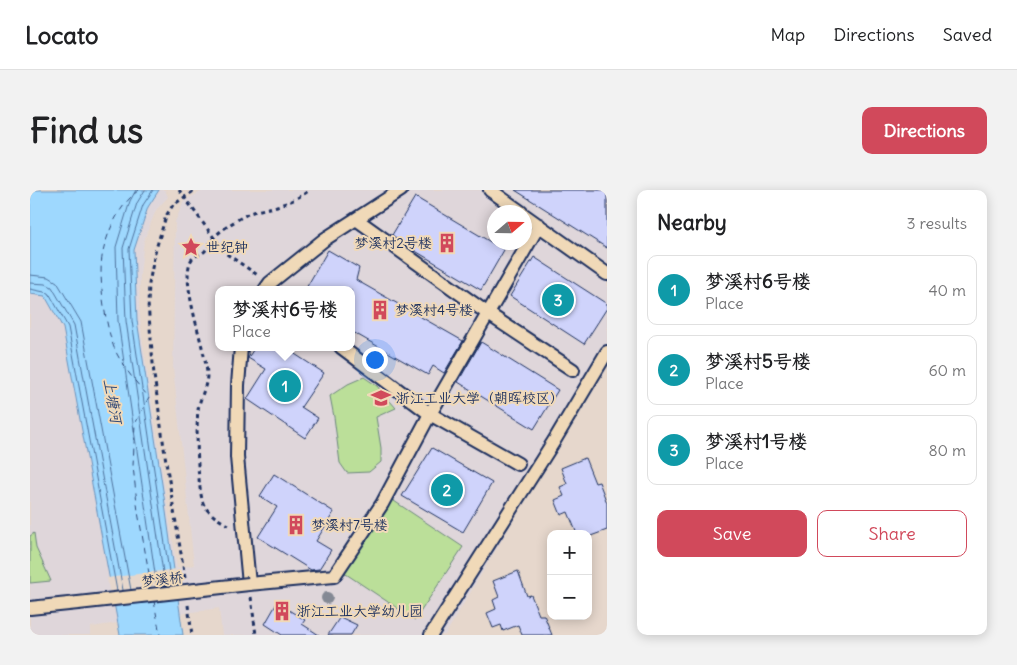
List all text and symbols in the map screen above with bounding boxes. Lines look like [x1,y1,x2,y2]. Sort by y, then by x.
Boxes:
text: Locato [25,20,99,50]
text: Map [770,23,805,46]
text: Directions [833,23,915,46]
text: Saved [943,23,992,46]
button: Directions [862,107,987,154]
text: Find us [30,108,143,152]
north arrow [487,205,532,250]
text: Nearby [657,209,727,236]
text: 3 results [907,213,967,233]
building icon: 梦溪村2号楼 [436,232,458,254]
place label: 梦溪村2号楼 [354,234,432,252]
place icon: 世纪钟 [180,236,202,258]
place label: 世纪钟 [206,238,248,256]
text: 梦溪村6号楼 [705,269,811,293]
text: 1 [671,280,677,300]
text: 40 m [928,280,966,300]
pin: 3 [542,281,574,319]
popup [215,286,355,351]
text: Place [705,293,744,313]
text: 梦溪村6号楼 [232,297,338,321]
building icon: 梦溪村4号楼 [369,299,391,321]
place label: 梦溪村4号楼 [395,301,473,319]
text: Place [232,321,271,341]
your location [362,347,388,373]
text: 梦溪村5号楼 [705,349,811,373]
text: 2 [670,360,678,380]
text: 60 m [928,360,966,380]
pin: 1 [269,367,301,405]
text: Place [705,373,744,393]
water label: 上塘河 [100,377,127,428]
school or university icon: 浙江工业大学（朝晖校区） [370,387,392,409]
place label: 浙江工业大学（朝晖校区） [396,389,564,407]
text: 梦溪村1号楼 [705,429,808,453]
text: 3 [669,440,679,460]
text: 80 m [928,440,966,460]
text: Place [705,453,744,473]
pin: 2 [431,471,463,509]
button: Save [657,510,807,557]
button: Share [817,510,967,557]
building icon: 梦溪村7号楼 [285,514,307,536]
place label: 梦溪村7号楼 [311,516,388,534]
map controls [547,530,592,620]
button: + [547,530,592,575]
street label: 梦溪桥 [140,568,184,590]
button: − [547,575,592,620]
building icon: 浙江工业大学幼儿园 [271,600,293,622]
place label: 浙江工业大学幼儿园 [297,602,423,620]

